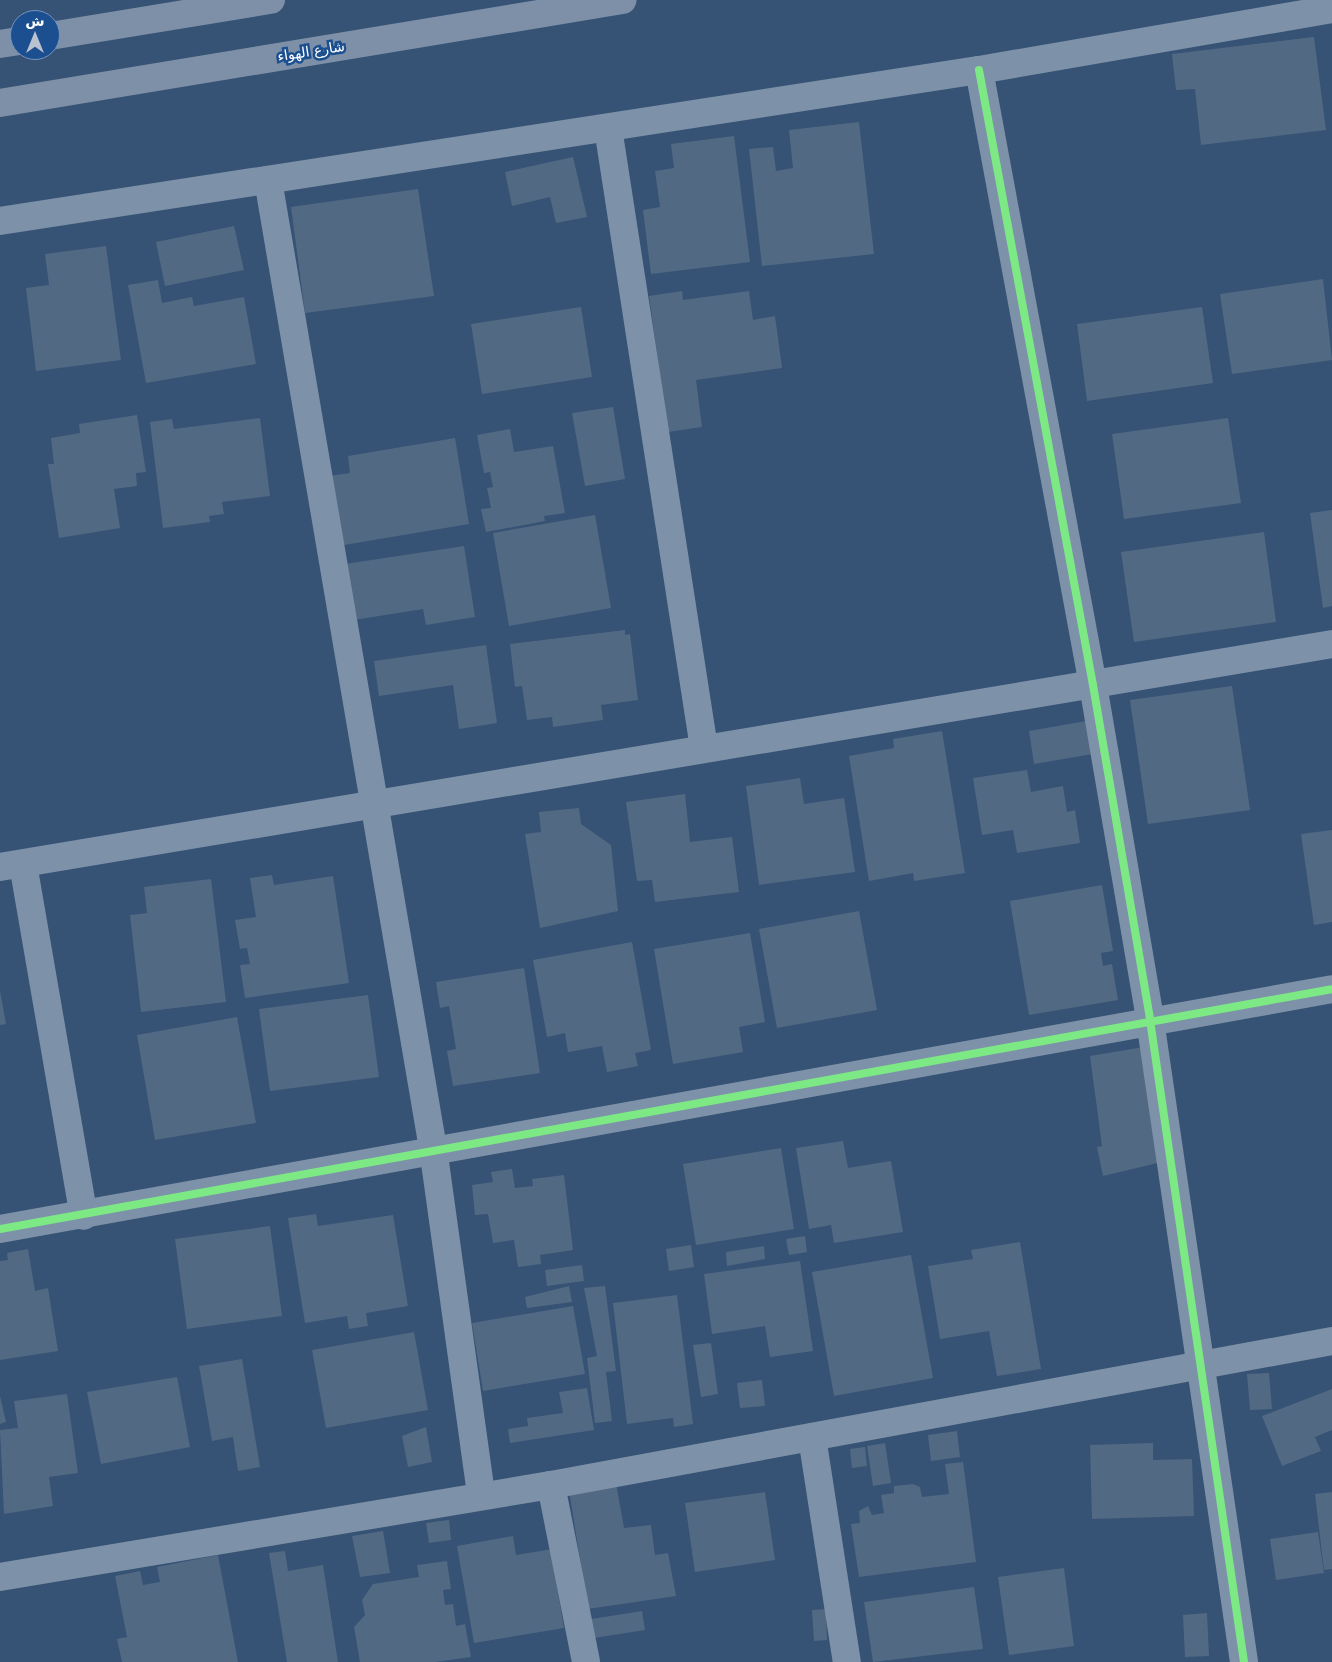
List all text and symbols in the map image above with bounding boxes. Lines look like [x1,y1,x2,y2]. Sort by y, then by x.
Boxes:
north arrow [10,10,60,60]
text: ش [25,13,45,29]
street label: شارع الهواء [276,37,346,65]

